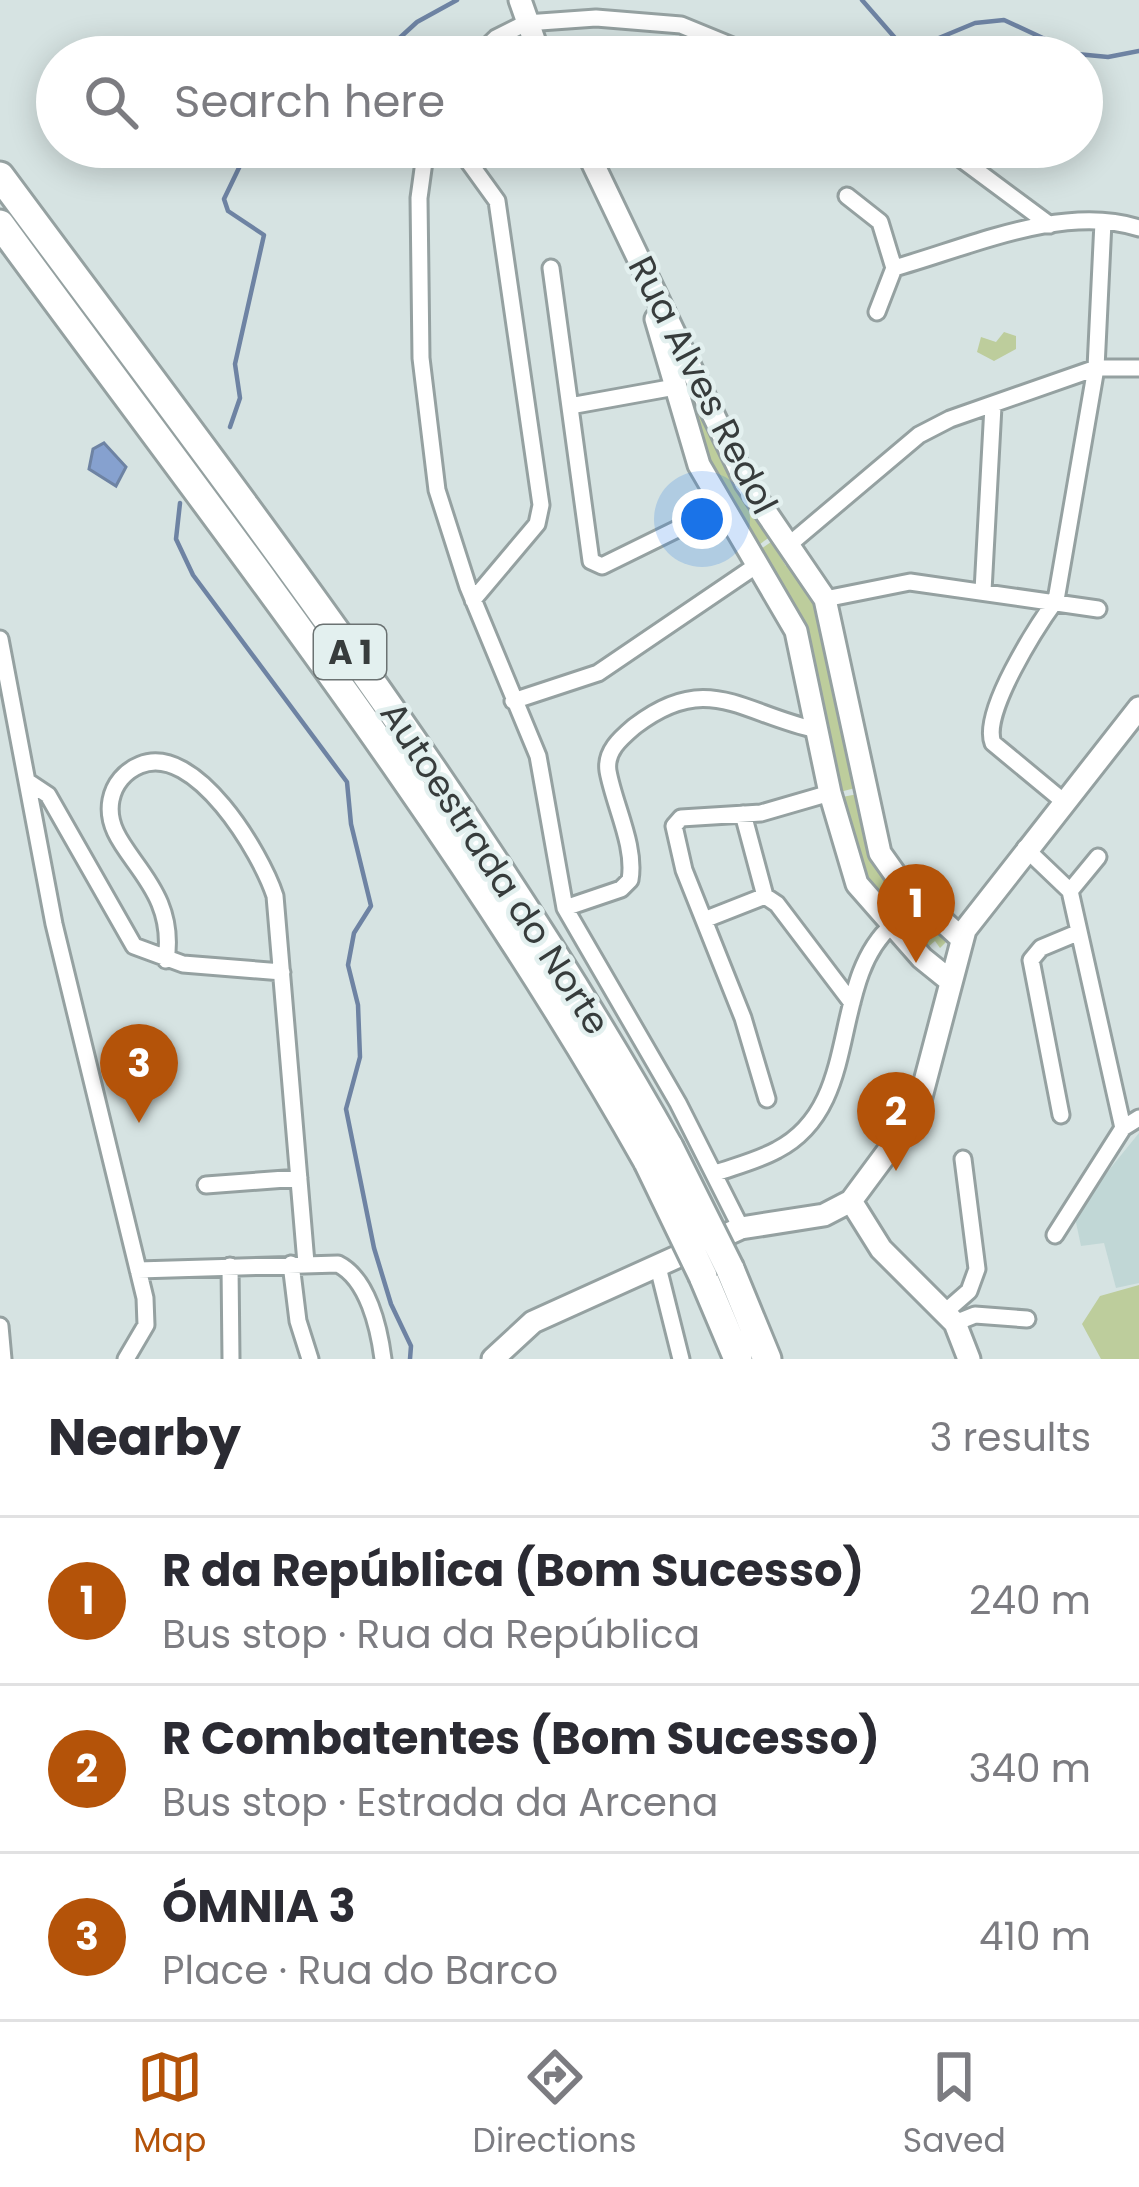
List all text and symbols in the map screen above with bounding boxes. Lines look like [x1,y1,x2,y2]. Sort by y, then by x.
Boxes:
search box [36,36,1103,168]
icon: search [78,69,144,135]
text: Search here [174,70,445,133]
street label: Rua Alves Redol [616,247,790,523]
your location [672,489,732,549]
road number: A 1 [314,625,386,679]
street label: Autoestrada do Norte [368,691,622,1045]
pin: 1 [877,864,955,963]
pin: 3 [100,1024,178,1123]
pin: 2 [857,1072,935,1171]
text: Nearby [48,1401,241,1473]
text: 3 results [929,1410,1091,1465]
text: R da República (Bom Sucesso) [162,1539,864,1602]
text: 1 [80,1573,94,1628]
text: 240 m [969,1573,1091,1628]
text: Bus stop · Rua da República [162,1607,700,1662]
text: R Combatentes (Bom Sucesso) [162,1707,880,1770]
text: 2 [76,1741,98,1796]
text: 340 m [968,1741,1091,1796]
text: Bus stop · Estrada da Arcena [162,1775,718,1830]
text: ÓMNIA 3 [162,1875,356,1938]
text: 3 [75,1909,99,1964]
text: 410 m [979,1909,1091,1964]
text: Place · Rua do Barco [162,1943,558,1998]
tab: Map [133,2044,206,2166]
tab: Directions [473,2044,636,2166]
tab: Saved [903,2044,1006,2166]

